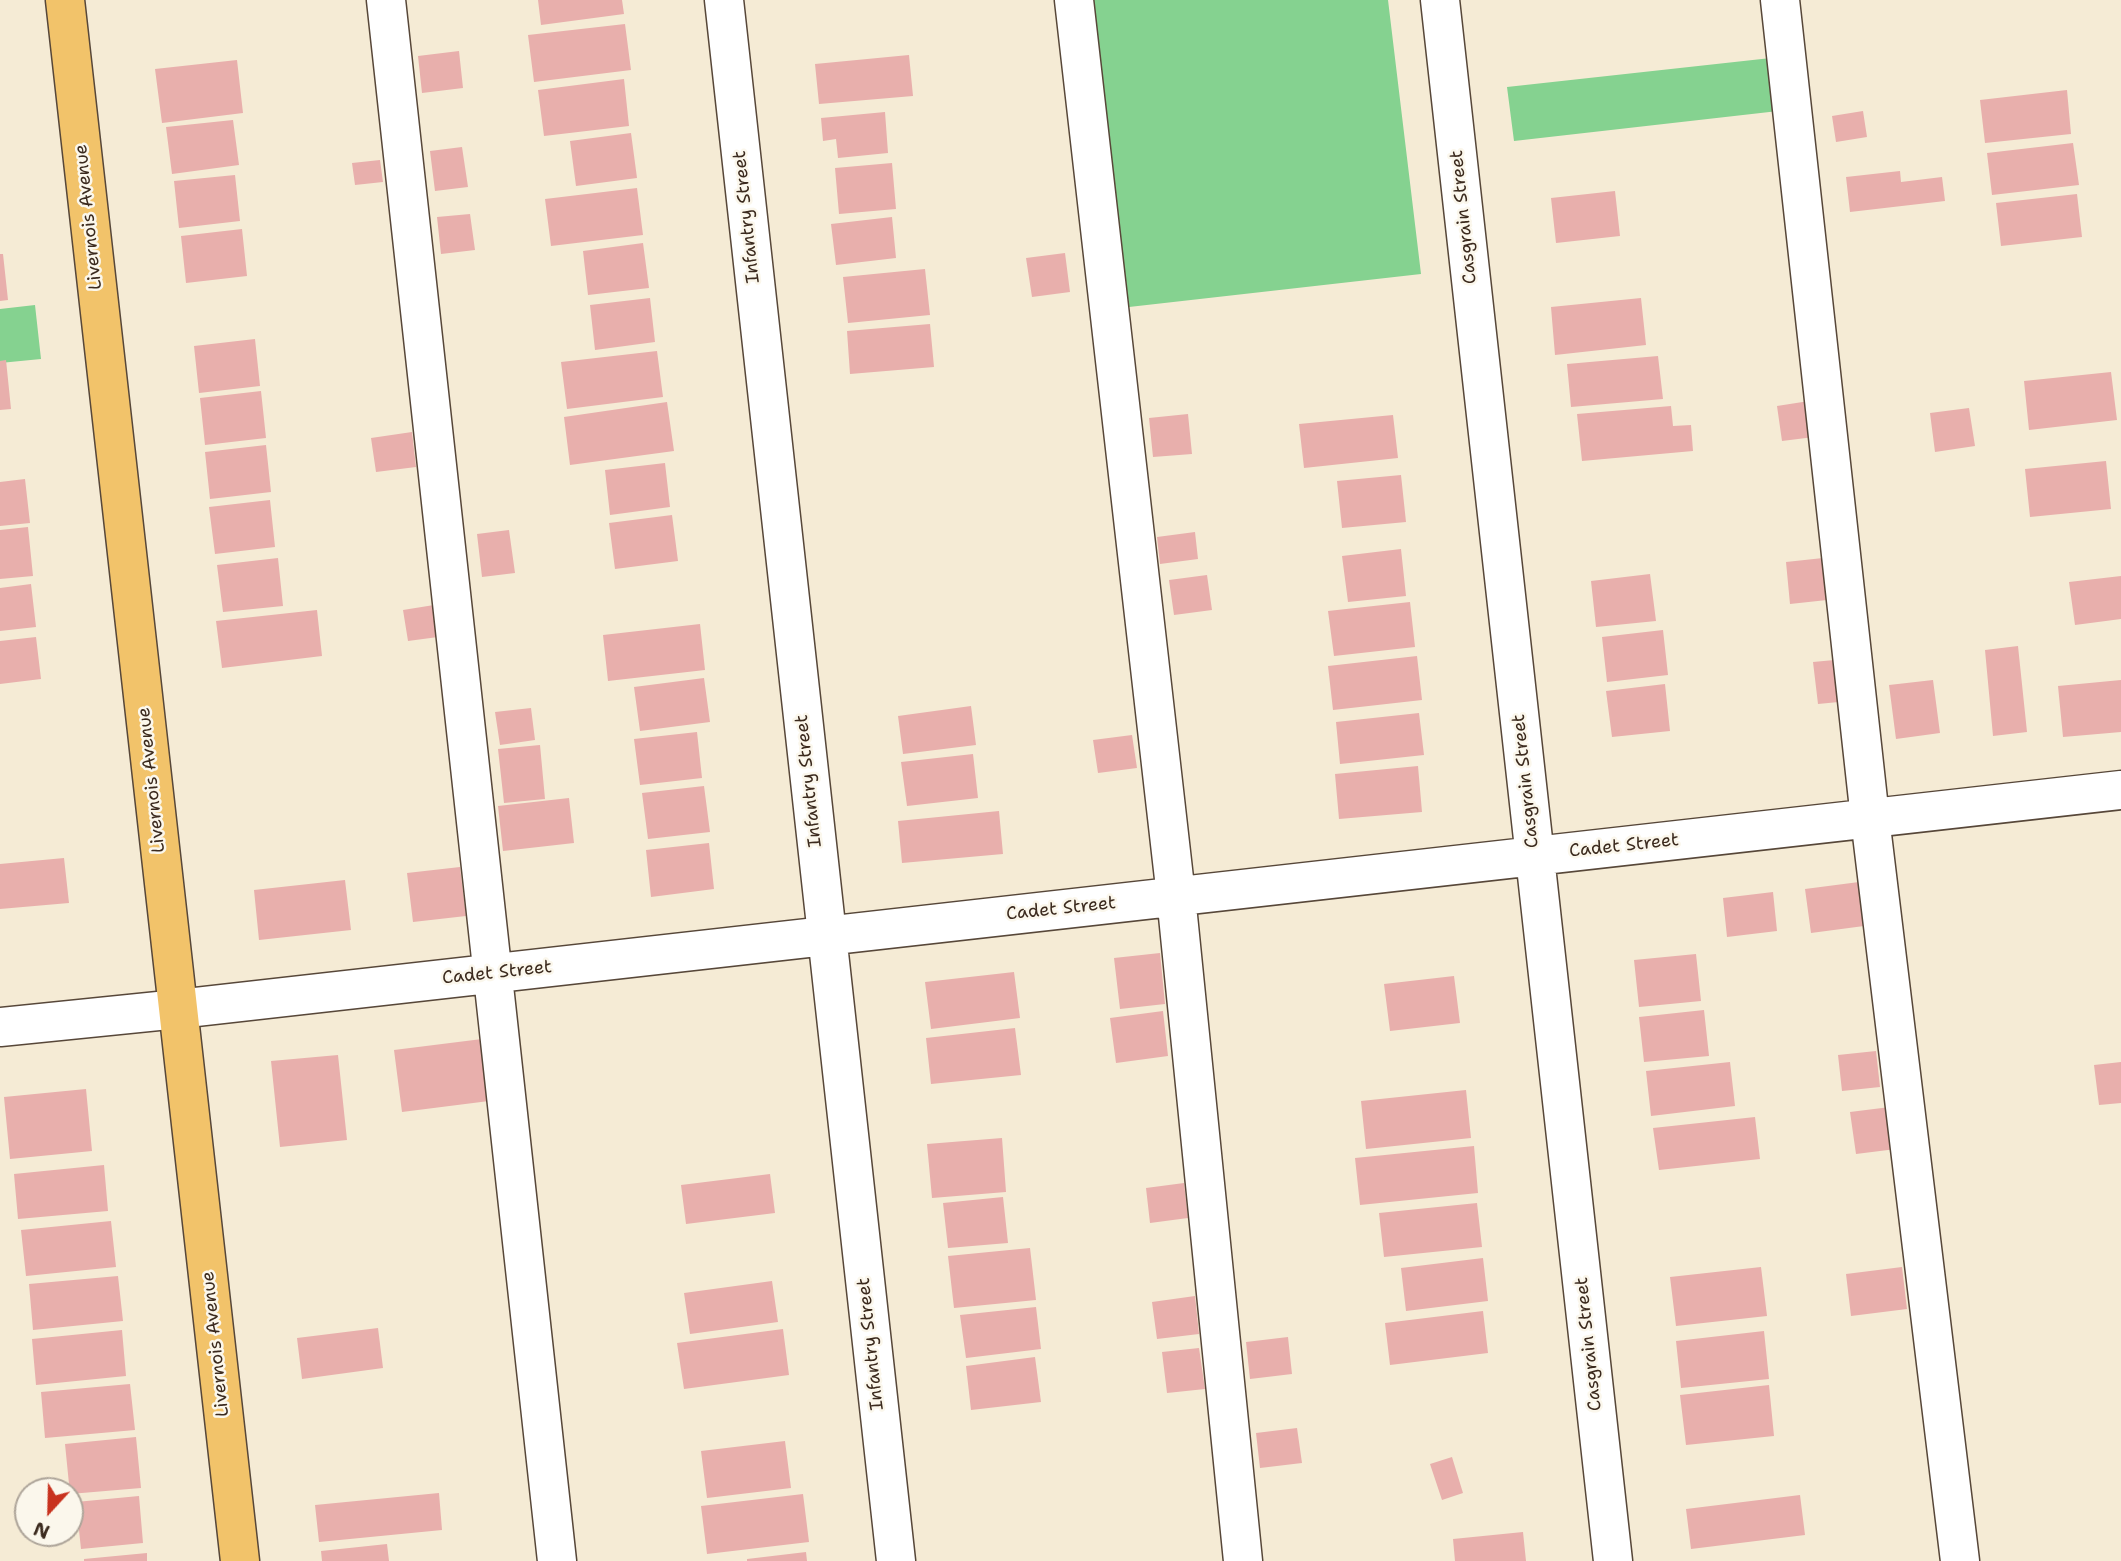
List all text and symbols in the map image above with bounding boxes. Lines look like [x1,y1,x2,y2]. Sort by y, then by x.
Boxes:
street label: Livernois Avenue [71,143,107,291]
street label: Casgrain Street [1446,149,1482,285]
street label: Infantry Street [729,150,765,284]
street label: Livernois Avenue [134,706,170,854]
street label: Casgrain Street [1508,713,1544,849]
street label: Infantry Street [791,714,827,848]
street label: Cadet Street [1568,830,1680,862]
street label: Cadet Street [1005,893,1117,925]
street label: Cadet Street [441,957,553,989]
street label: Livernois Avenue [198,1270,234,1418]
street label: Casgrain Street [1571,1276,1607,1412]
street label: Infantry Street [853,1277,889,1411]
north arrow [14,1477,84,1547]
text: N [30,1516,53,1544]

